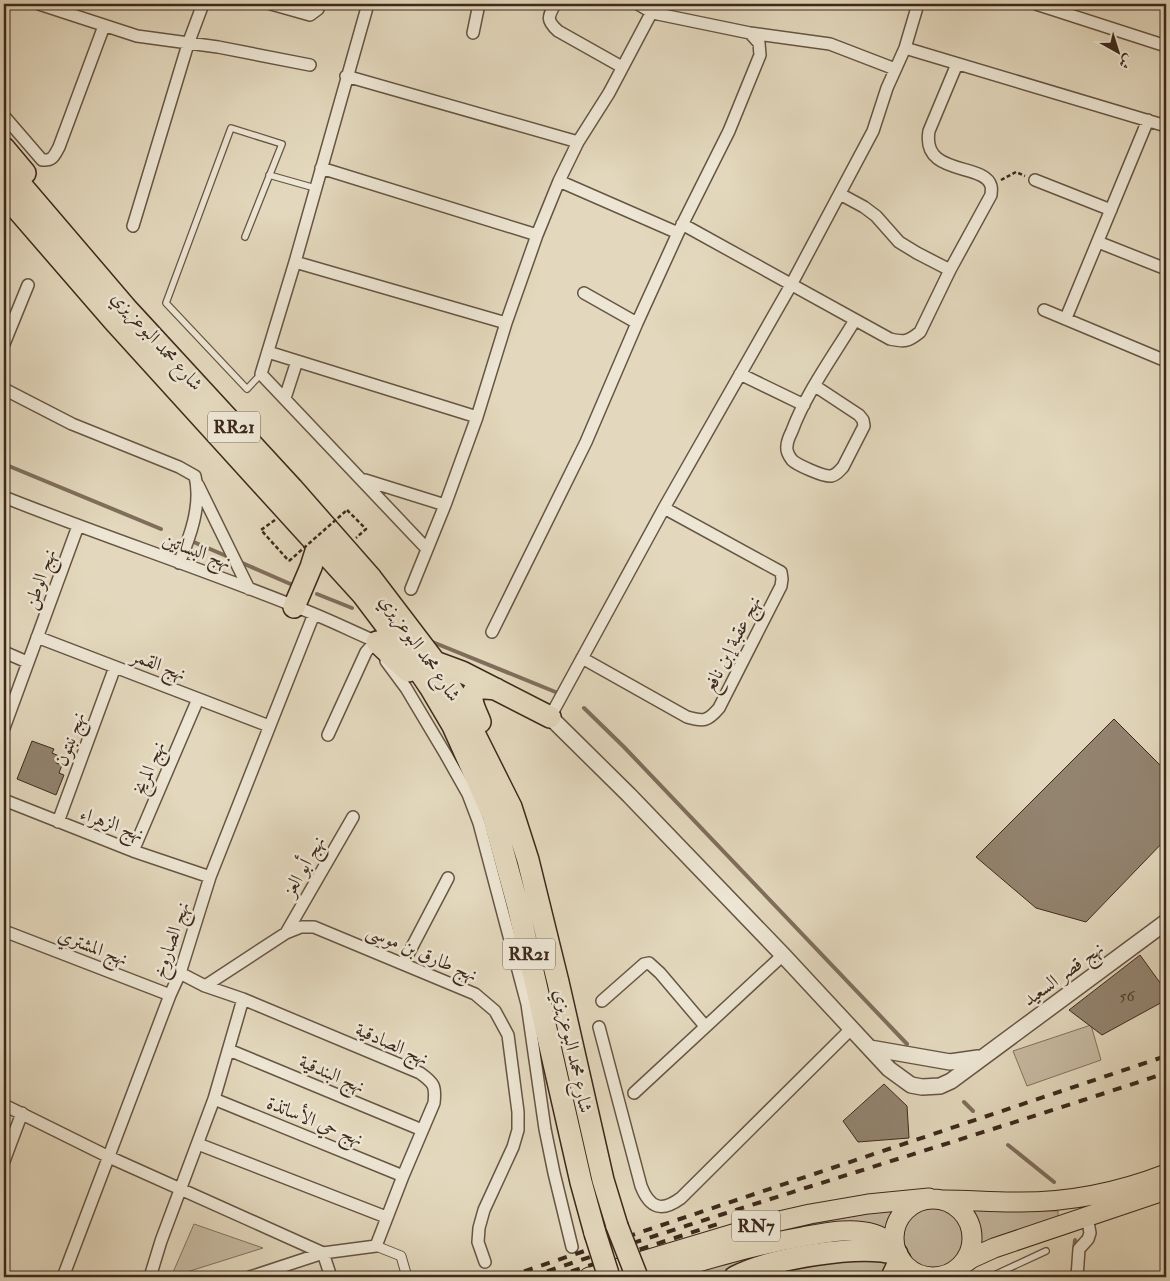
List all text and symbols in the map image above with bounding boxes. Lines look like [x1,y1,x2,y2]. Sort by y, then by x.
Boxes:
north arrow [1092,28,1142,78]
text: ش [1115,51,1137,73]
street label: شارع محمد البوعزيزي [104,286,208,398]
road number: RR21 [208,412,260,442]
street label: نهج البساتين [158,527,235,579]
street label: نهج الوطن [18,545,67,614]
street label: شارع محمد البوعزيزي [372,590,466,708]
street label: نهج عقبة إبن نافع [697,592,771,699]
street label: نهج القمر [125,643,190,691]
street label: نهج نبتون [49,708,96,771]
street label: نهج المريخ [127,738,176,800]
street label: نهج الزهراء [75,801,147,851]
street label: نهج أبو العز [275,831,335,905]
street label: نهج الصاروخ [147,899,200,983]
street label: نهج طارق بن موسى [361,919,481,992]
street label: نهج المشتري [53,923,131,976]
street label: نهج قصر السعيد [1018,936,1111,1016]
road number: RR21 [503,939,555,970]
house number: 56 [1119,986,1135,1006]
street label: شارع محمد البوعزيزي [545,987,598,1116]
street label: نهج الصادقية [350,1017,432,1075]
street label: نهج البندقية [293,1049,369,1103]
street label: نهج حي الأساتذة [261,1089,367,1156]
road number: RN7 [732,1210,780,1242]

